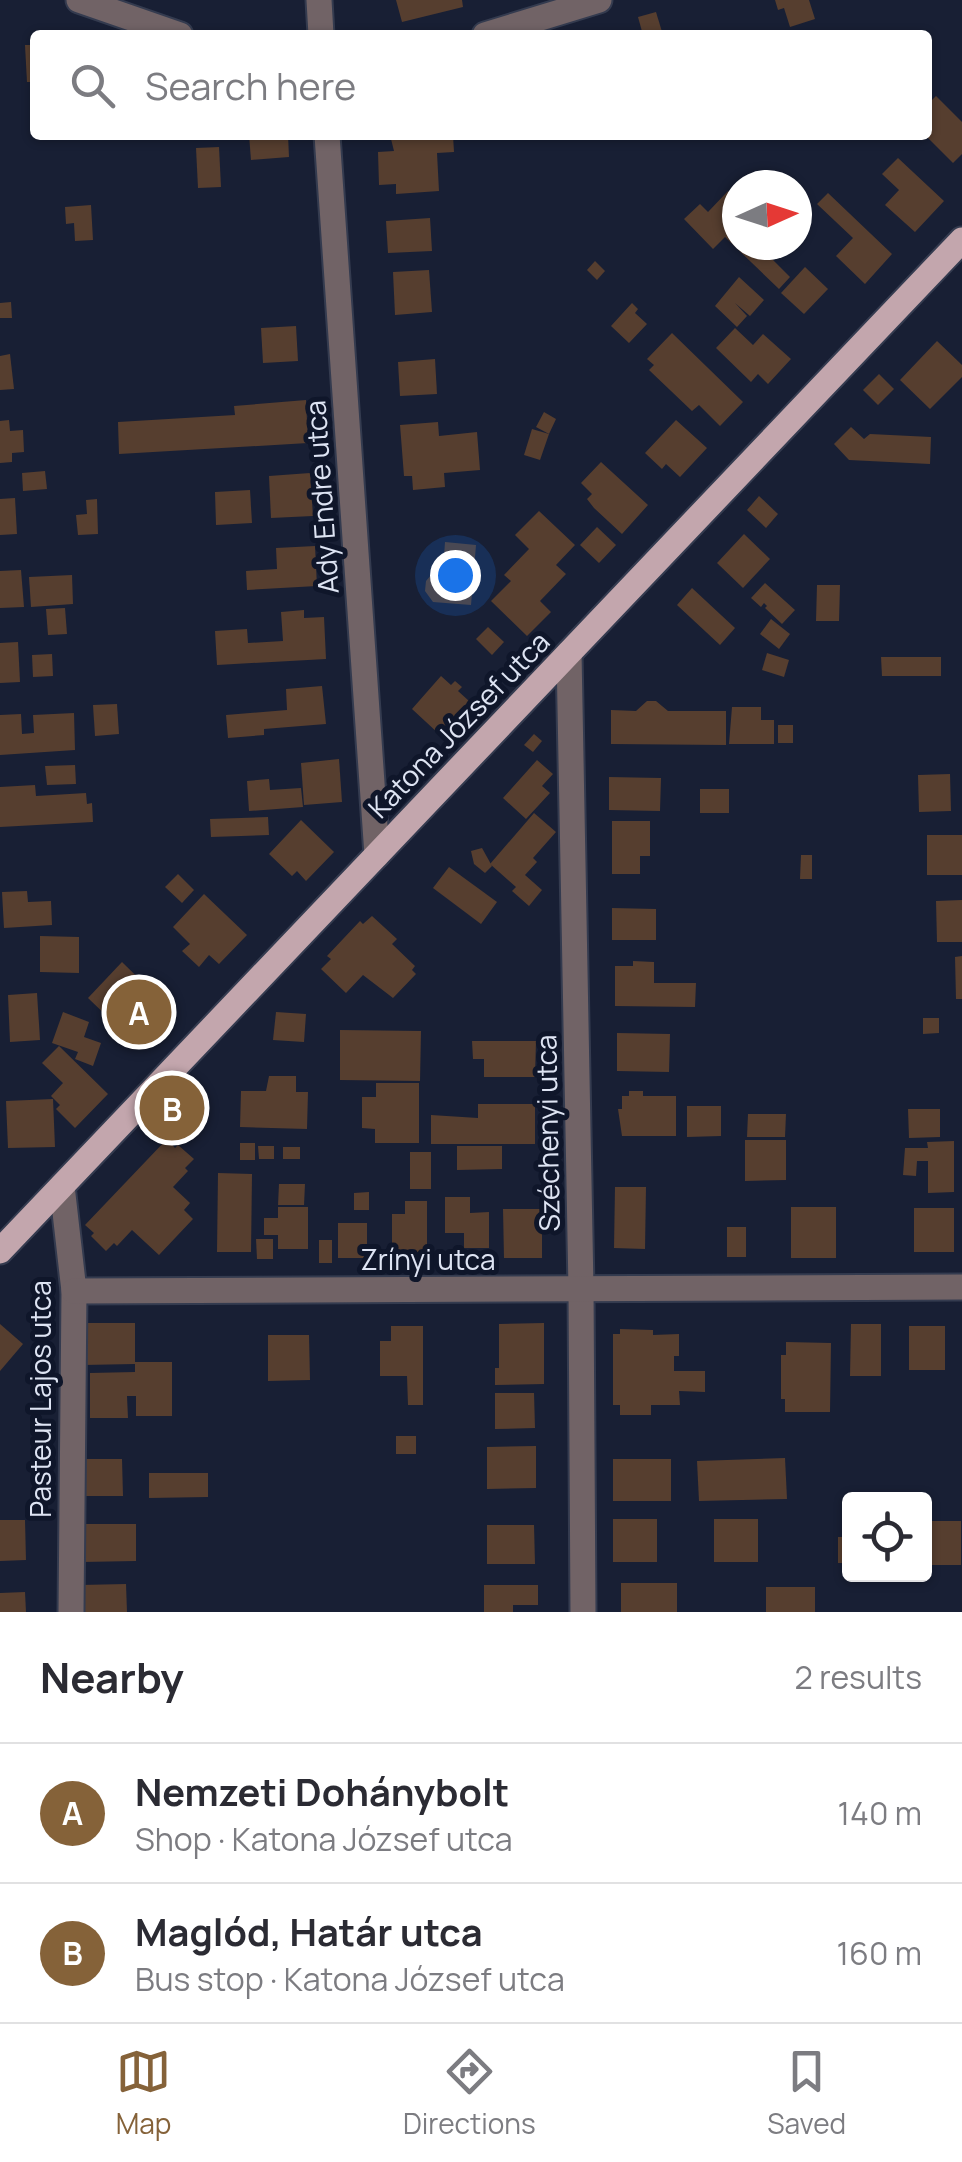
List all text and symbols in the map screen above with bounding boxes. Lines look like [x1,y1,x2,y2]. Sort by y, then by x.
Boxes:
search box [30,30,932,140]
icon: search [65,58,120,113]
text: Search here [145,59,356,111]
north arrow [722,170,812,260]
street label: Ady Endre utca [295,399,347,595]
your location [430,550,481,601]
street label: Katona József utca [359,623,557,826]
pin: A [106,974,172,1050]
street label: Széchenyi utca [526,1034,568,1232]
pin: B [140,1070,204,1146]
street label: Zrínyi utca [360,1240,496,1278]
street label: Pasteur Lajos utca [21,1280,59,1518]
map controls [842,1492,932,1582]
button: locate [842,1492,932,1582]
text: Nearby [40,1648,184,1706]
text: 2 results [795,1655,922,1699]
text: Nemzeti Dohánybolt [135,1765,509,1817]
text: A [62,1791,83,1835]
text: 140 m [838,1791,922,1835]
text: Shop · Katona József utca [135,1817,513,1861]
text: Maglód, Határ utca [135,1905,483,1957]
text: B [62,1931,83,1975]
text: 160 m [837,1931,922,1975]
text: Bus stop · Katona József utca [135,1957,565,2001]
tab: Map [116,2044,171,2142]
tab: Directions [403,2044,536,2142]
tab: Saved [767,2044,846,2142]

